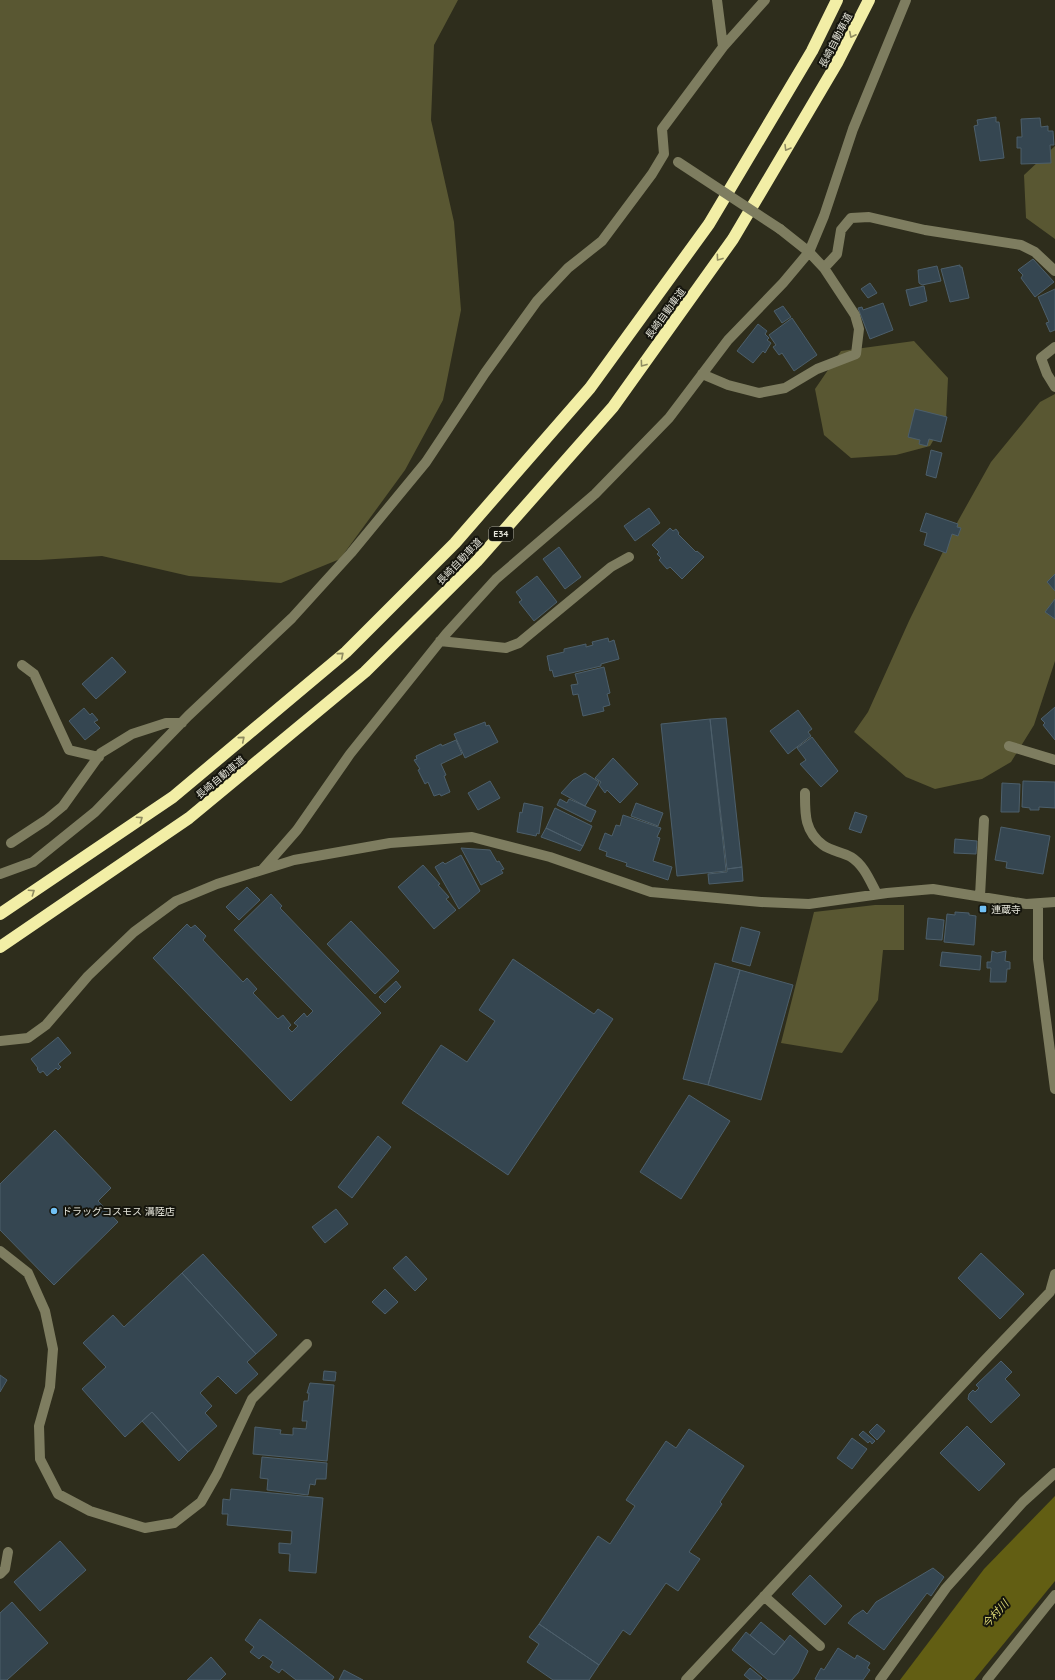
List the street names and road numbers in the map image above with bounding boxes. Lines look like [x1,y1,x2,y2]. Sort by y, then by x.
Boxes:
street label: 長崎自動車道 [816,11,855,70]
street label: 長崎自動車道 [643,285,688,341]
road number: E34 [489,527,513,541]
street label: 長崎自動車道 [434,535,485,587]
street label: 長崎自動車道 [193,753,247,802]

